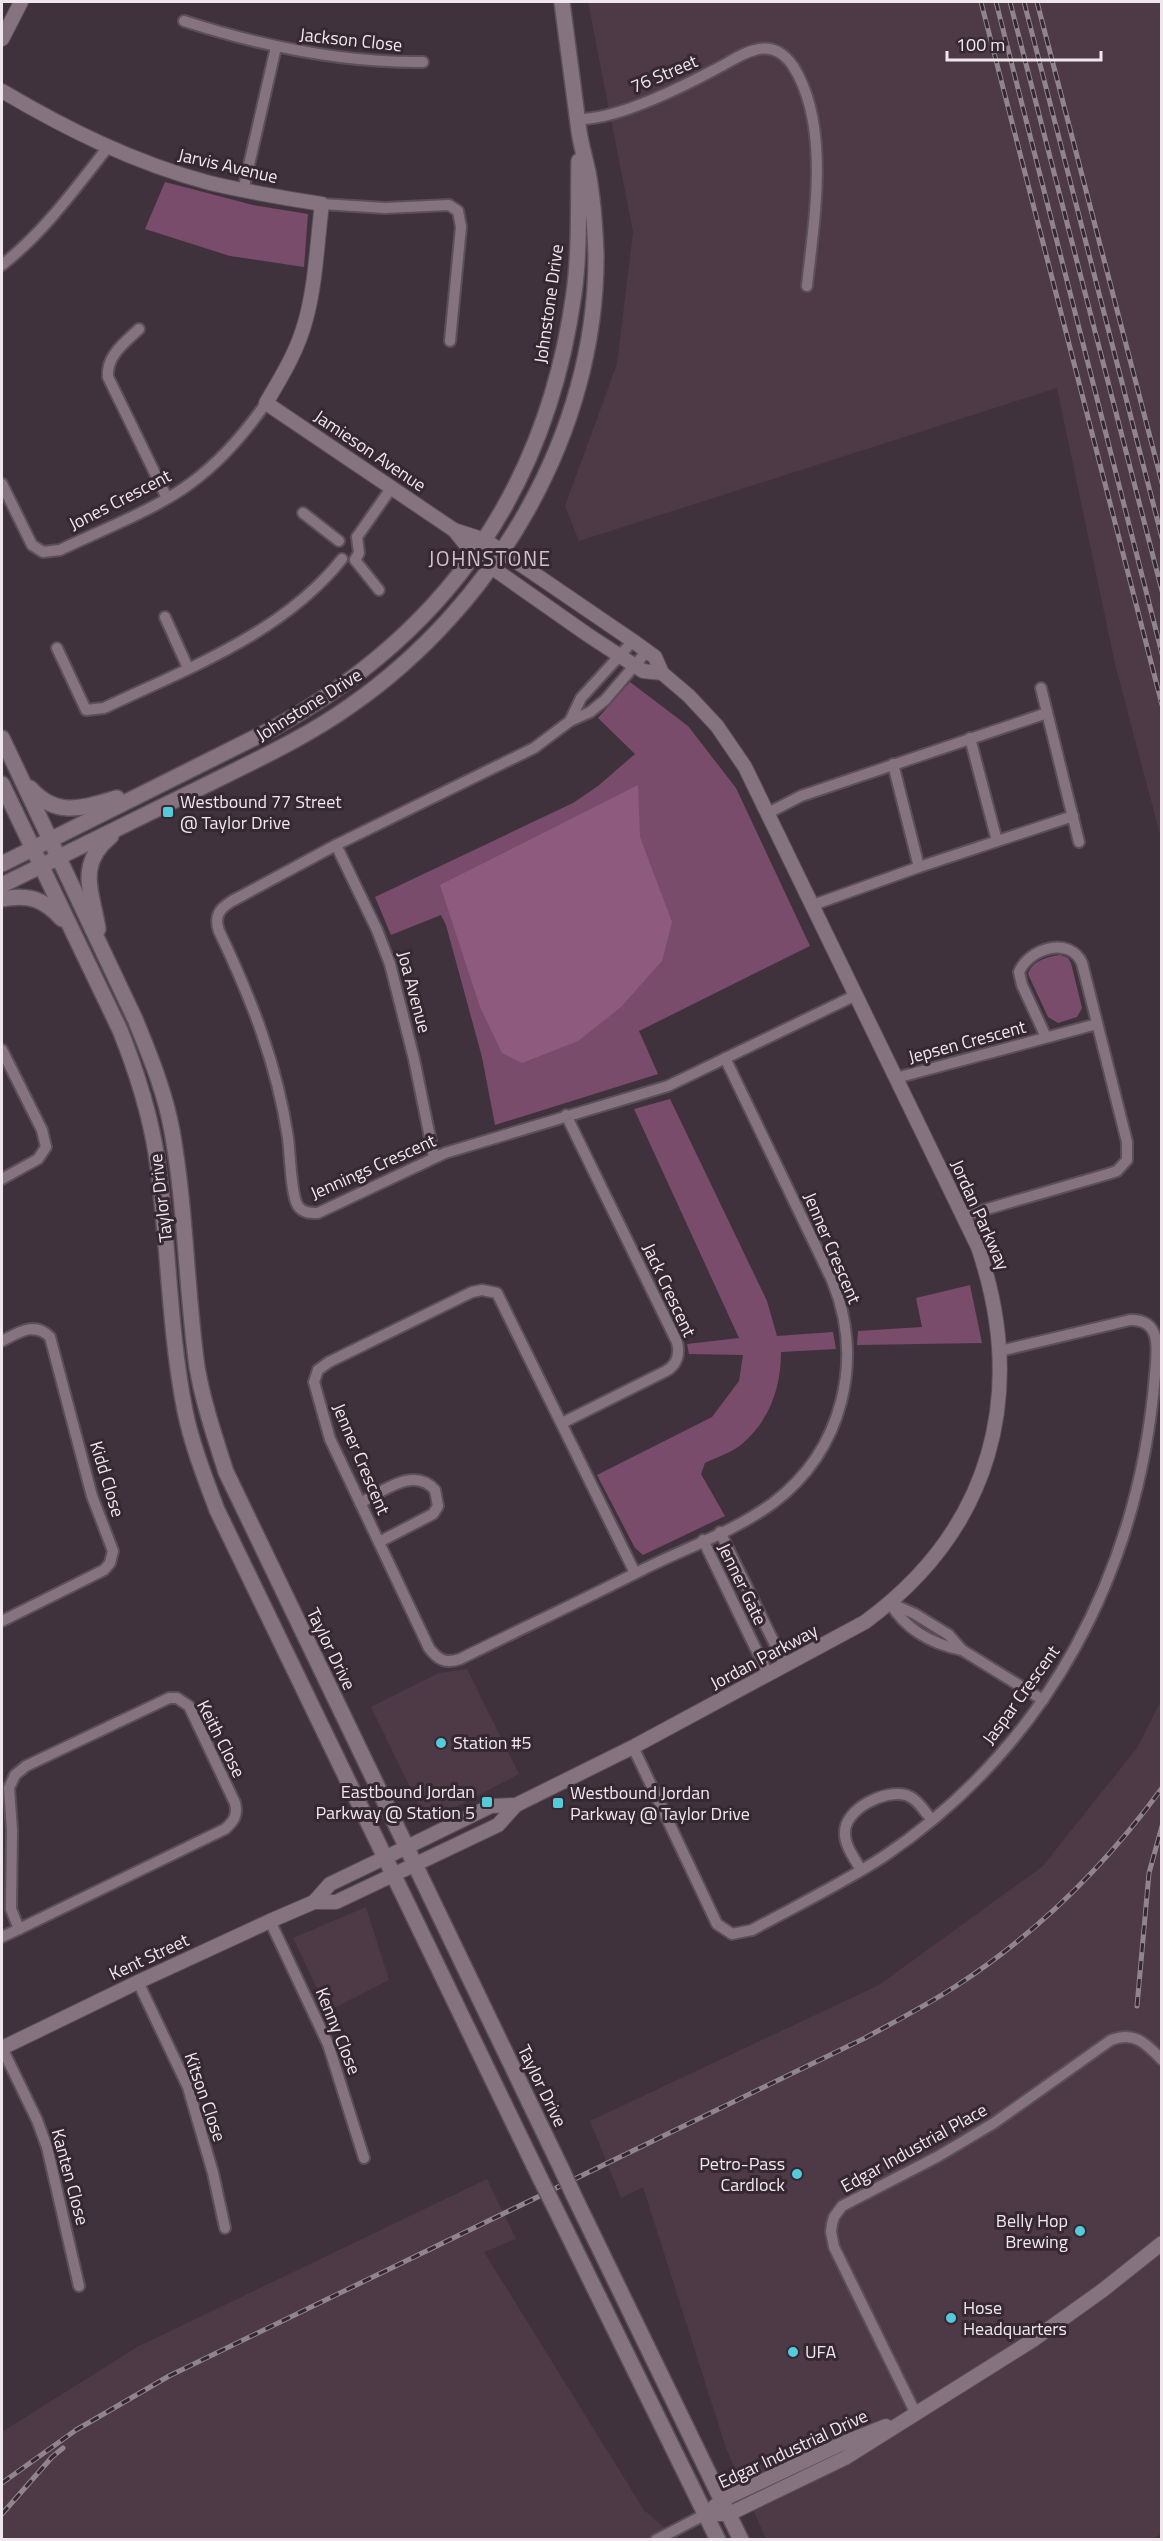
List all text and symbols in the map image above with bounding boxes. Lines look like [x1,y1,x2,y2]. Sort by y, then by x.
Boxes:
street label: Jackson Close [298,21,404,58]
scale bar [947,24,1102,62]
text: 100 m [956,31,1005,58]
street label: 76 Street [626,47,702,100]
street label: Jarvis Avenue [176,141,281,190]
street label: Johnstone Drive [527,243,570,365]
street label: Jamieson Avenue [309,403,432,498]
street label: Jones Crescent [64,462,176,537]
district label: JOHNSTONE [428,542,552,574]
street label: Johnstone Drive [251,661,367,748]
place label: Westbound 77 Street @ Taylor Drive [180,788,342,836]
marker: Westbound 77 Street @ Taylor Drive [161,805,175,819]
street label: Joa Avenue [391,948,438,1036]
street label: Jepsen Crescent [905,1013,1029,1070]
street label: Jennings Crescent [306,1127,440,1206]
street label: Taylor Drive [142,1152,179,1244]
street label: Jordan Parkway [944,1155,1017,1275]
street label: Jenner Crescent [797,1188,868,1308]
street label: Jack Crescent [636,1238,703,1342]
street label: Jenner Crescent [326,1399,397,1519]
street label: Kidd Close [83,1438,132,1520]
street label: Jenner Gate [711,1538,774,1629]
street label: Taylor Drive [300,1603,363,1695]
street label: Jordan Parkway [705,1617,823,1696]
street label: Jaspar Crescent [975,1639,1066,1750]
street label: Keith Close [190,1695,253,1782]
place label: Station #5 [453,1729,531,1756]
marker: Station #5 [434,1736,448,1750]
place label: Eastbound Jordan Parkway @ Station 5 [315,1778,475,1826]
place label: Westbound Jordan Parkway @ Taylor Drive [570,1779,750,1827]
marker: Eastbound Jordan Parkway @ Station 5 [480,1795,494,1809]
marker: Westbound Jordan Parkway @ Taylor Drive [551,1796,565,1810]
street label: Kent Street [104,1926,194,1987]
street label: Kenny Close [309,1983,368,2078]
street label: Taylor Drive [511,2040,574,2132]
street label: Kitson Close [178,2049,233,2145]
street label: Edgar Industrial Place [836,2096,992,2199]
street label: Kanten Close [45,2126,96,2228]
place label: Petro-Pass Cardlock [699,2150,785,2198]
marker: Petro-Pass Cardlock [790,2167,804,2181]
place label: Belly Hop Brewing [996,2207,1068,2255]
marker: Belly Hop Brewing [1073,2224,1087,2238]
place label: Hose Headquarters [963,2294,1067,2342]
marker: Hose Headquarters [944,2311,958,2325]
place label: UFA [805,2338,836,2365]
marker: UFA [786,2345,800,2359]
street label: Edgar Industrial Drive [714,2402,872,2495]

